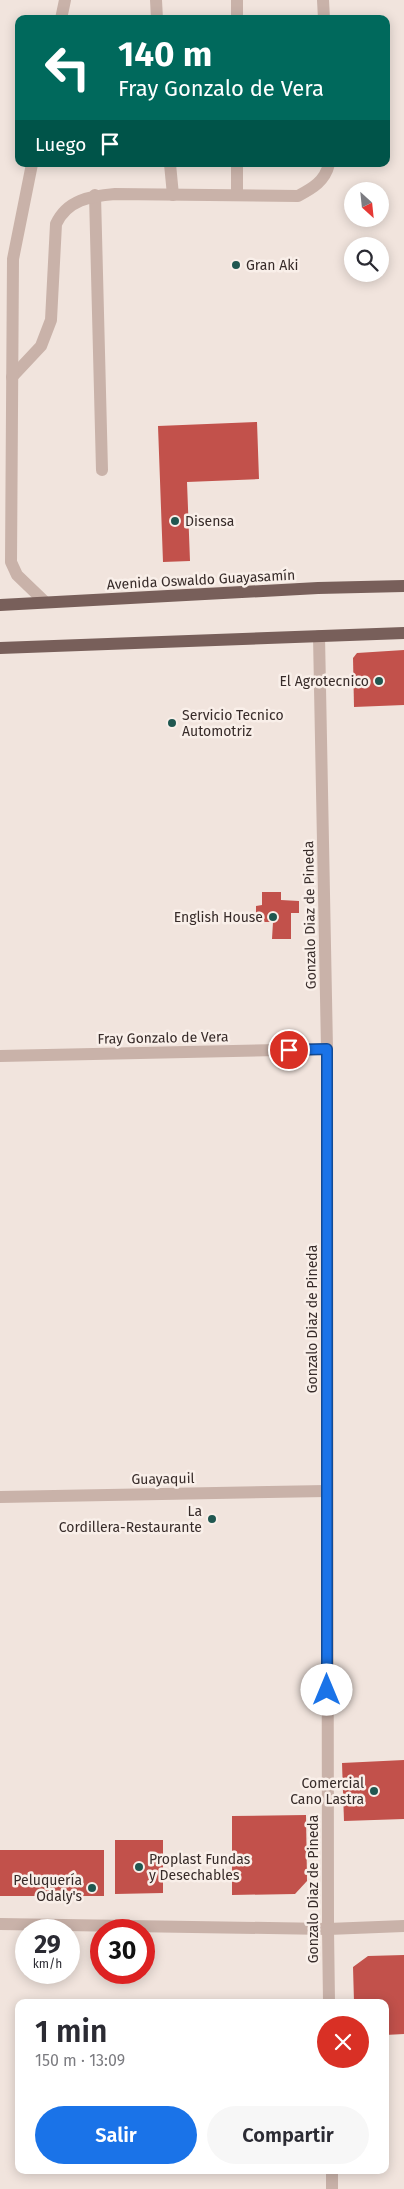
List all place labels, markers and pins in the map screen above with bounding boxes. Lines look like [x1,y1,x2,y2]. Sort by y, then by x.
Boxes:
place label: Gran Aki [246,257,298,274]
marker: Gran Aki [230,259,242,271]
place label: Disensa [185,513,234,530]
marker: Disensa [169,515,181,527]
place label: El Agrotecnico [279,673,369,690]
marker: El Agrotecnico [373,675,385,687]
place label: Servicio Tecnico Automotriz [182,707,284,740]
marker: Servicio Tecnico Automotriz [166,717,178,729]
place label: English House [174,909,263,926]
marker: English House [267,911,279,923]
pin [268,1029,310,1071]
place label: La Cordillera-Restaurante [59,1503,202,1536]
marker: La Cordillera-Restaurante [206,1513,218,1525]
place label: Comercial Cano Lastra [290,1775,364,1808]
marker: Comercial Cano Lastra [368,1785,380,1797]
place label: Proplast Fundas y Desechables [149,1851,251,1884]
marker: Proplast Fundas y Desechables [133,1861,145,1873]
place label: Peluquería Odaly's [13,1872,82,1905]
marker: Peluquería Odaly's [86,1882,98,1894]

